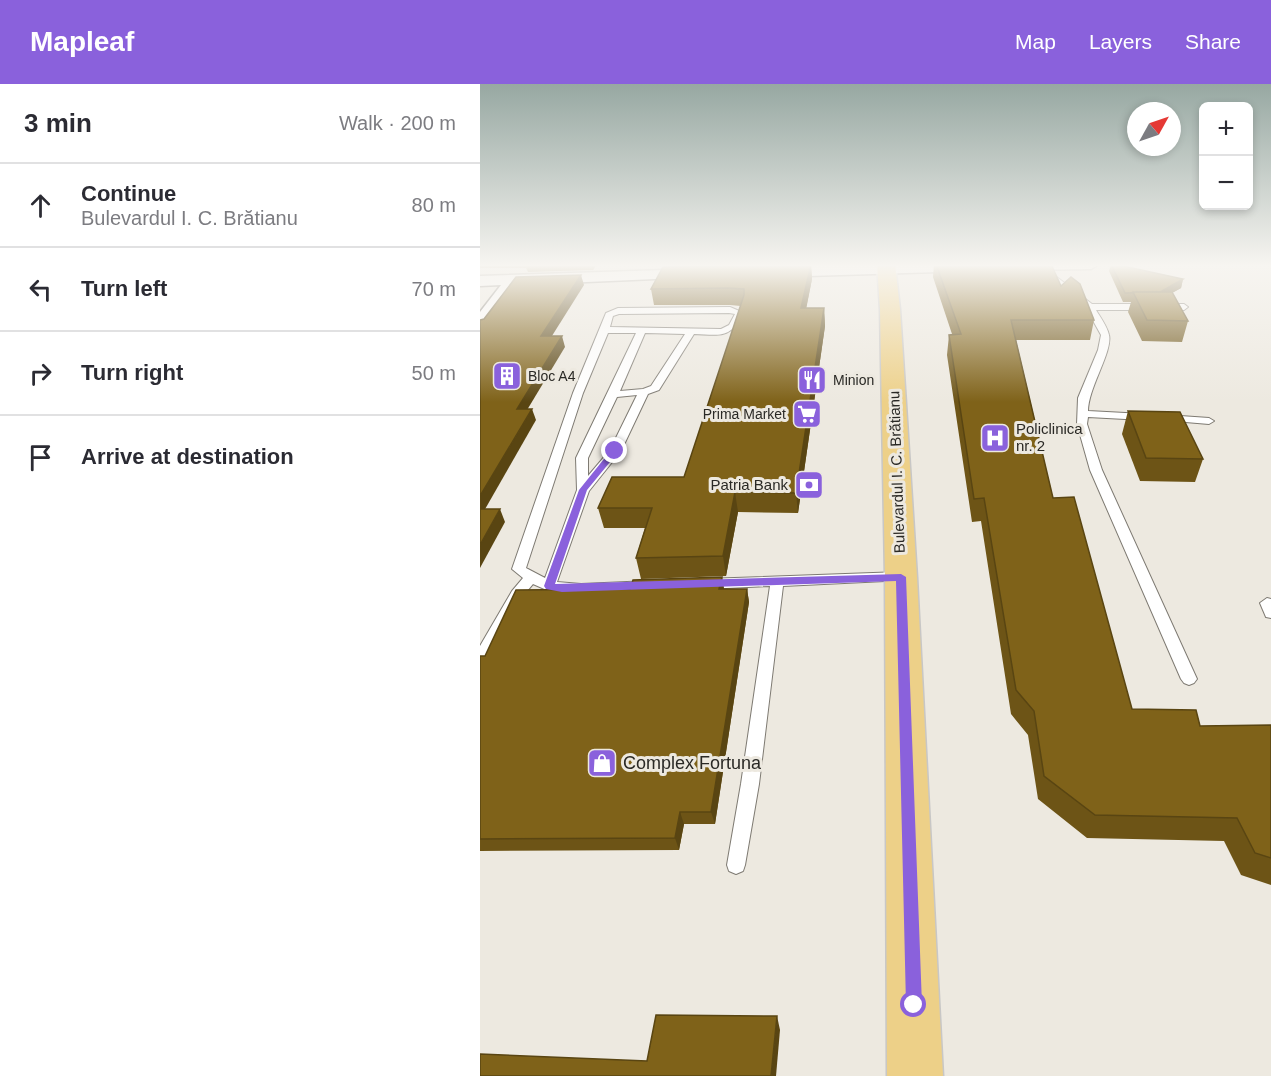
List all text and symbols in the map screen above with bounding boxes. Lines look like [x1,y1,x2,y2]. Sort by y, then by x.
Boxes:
text: Mapleaf [30,26,134,57]
text: Map [1015,30,1056,53]
text: Layers [1089,30,1152,53]
text: Share [1185,30,1241,53]
north arrow [1127,102,1181,156]
map controls [1199,102,1253,210]
button: + [1199,102,1253,156]
text: 3 min [24,108,92,138]
text: Walk · 200 m [339,112,456,134]
button: − [1199,156,1253,210]
text: Continue [81,181,176,206]
icon: ahead [24,189,57,222]
text: 80 m [412,194,456,216]
text: Bulevardul I. C. Brătianu [81,207,298,229]
icon: left [24,273,57,306]
text: Turn left [81,276,167,301]
text: 70 m [412,278,456,300]
icon: right [24,357,57,390]
text: Turn right [81,360,183,385]
building icon: Bloc A4 [491,360,523,392]
text: 50 m [412,362,456,384]
restaurant icon: Minion [796,364,828,396]
place label: Bloc A4 [528,368,576,384]
place label: Minion [833,372,874,388]
street label: Bulevardul I. C. Brătianu [885,390,908,554]
supermarket icon: Prima Market [791,398,823,430]
place label: Prima Market [703,406,786,422]
place label: Policlinica nr. 2 [1016,420,1083,454]
hospital icon: Policlinica nr. 2 [979,422,1011,454]
route end [601,437,627,463]
icon: arrive [24,441,57,474]
text: Arrive at destination [81,444,294,469]
bank icon: Patria Bank [793,469,825,501]
place label: Patria Bank [710,476,788,493]
shop icon: Complex Fortuna [586,747,618,779]
place label: Complex Fortuna [623,753,762,773]
route start [900,991,926,1017]

